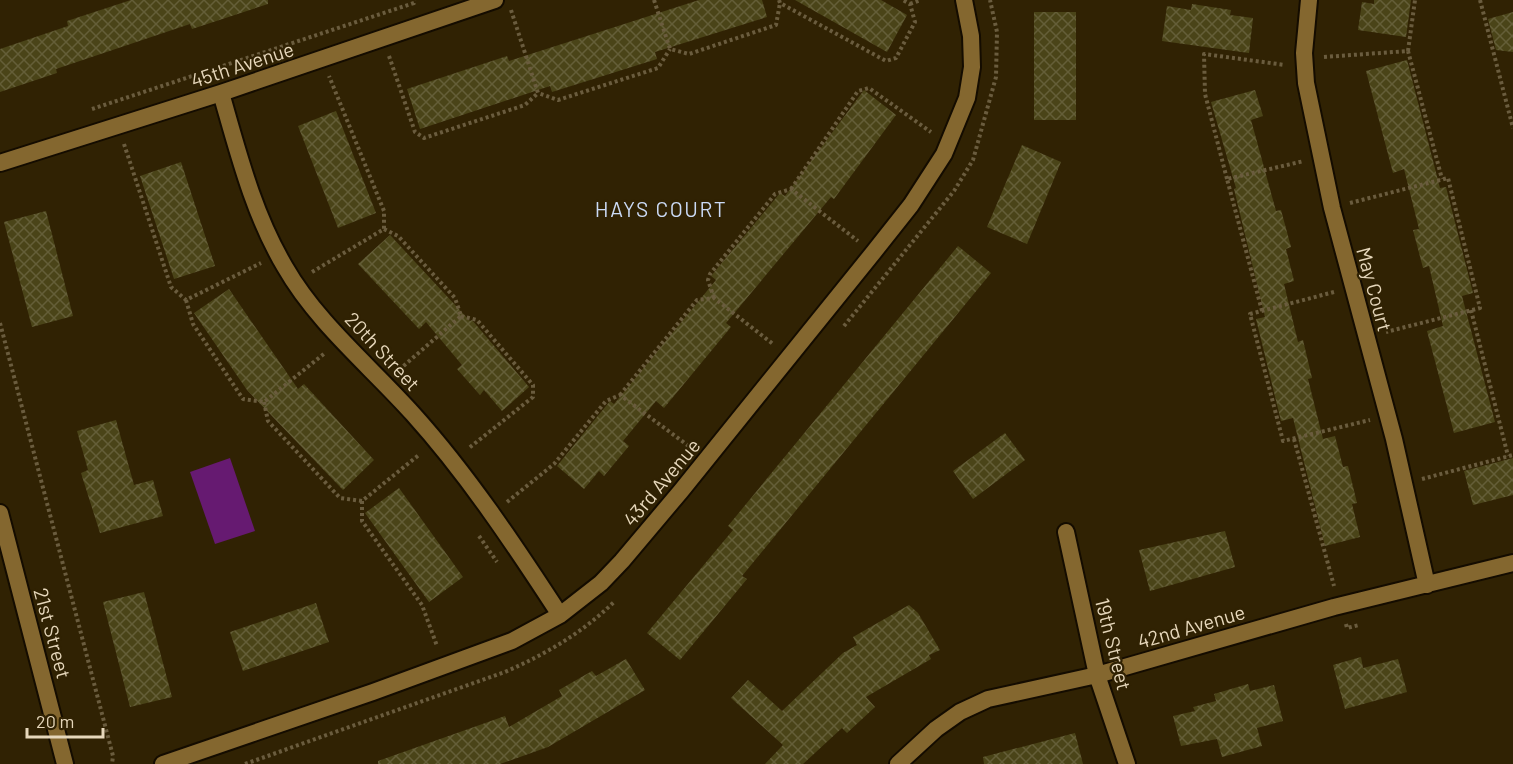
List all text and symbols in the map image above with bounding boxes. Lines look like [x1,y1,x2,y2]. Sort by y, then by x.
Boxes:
street label: 45th Avenue [187,36,297,92]
district label: HAYS COURT [595,196,727,221]
street label: May Court [1352,244,1398,334]
street label: 20th Street [341,307,425,395]
street label: 43rd Avenue [617,433,705,531]
street label: 21st Street [29,585,77,681]
street label: 19th Street [1091,595,1137,693]
street label: 42nd Avenue [1134,599,1248,653]
scale bar [27,701,104,739]
text: 20 m [36,710,74,732]

